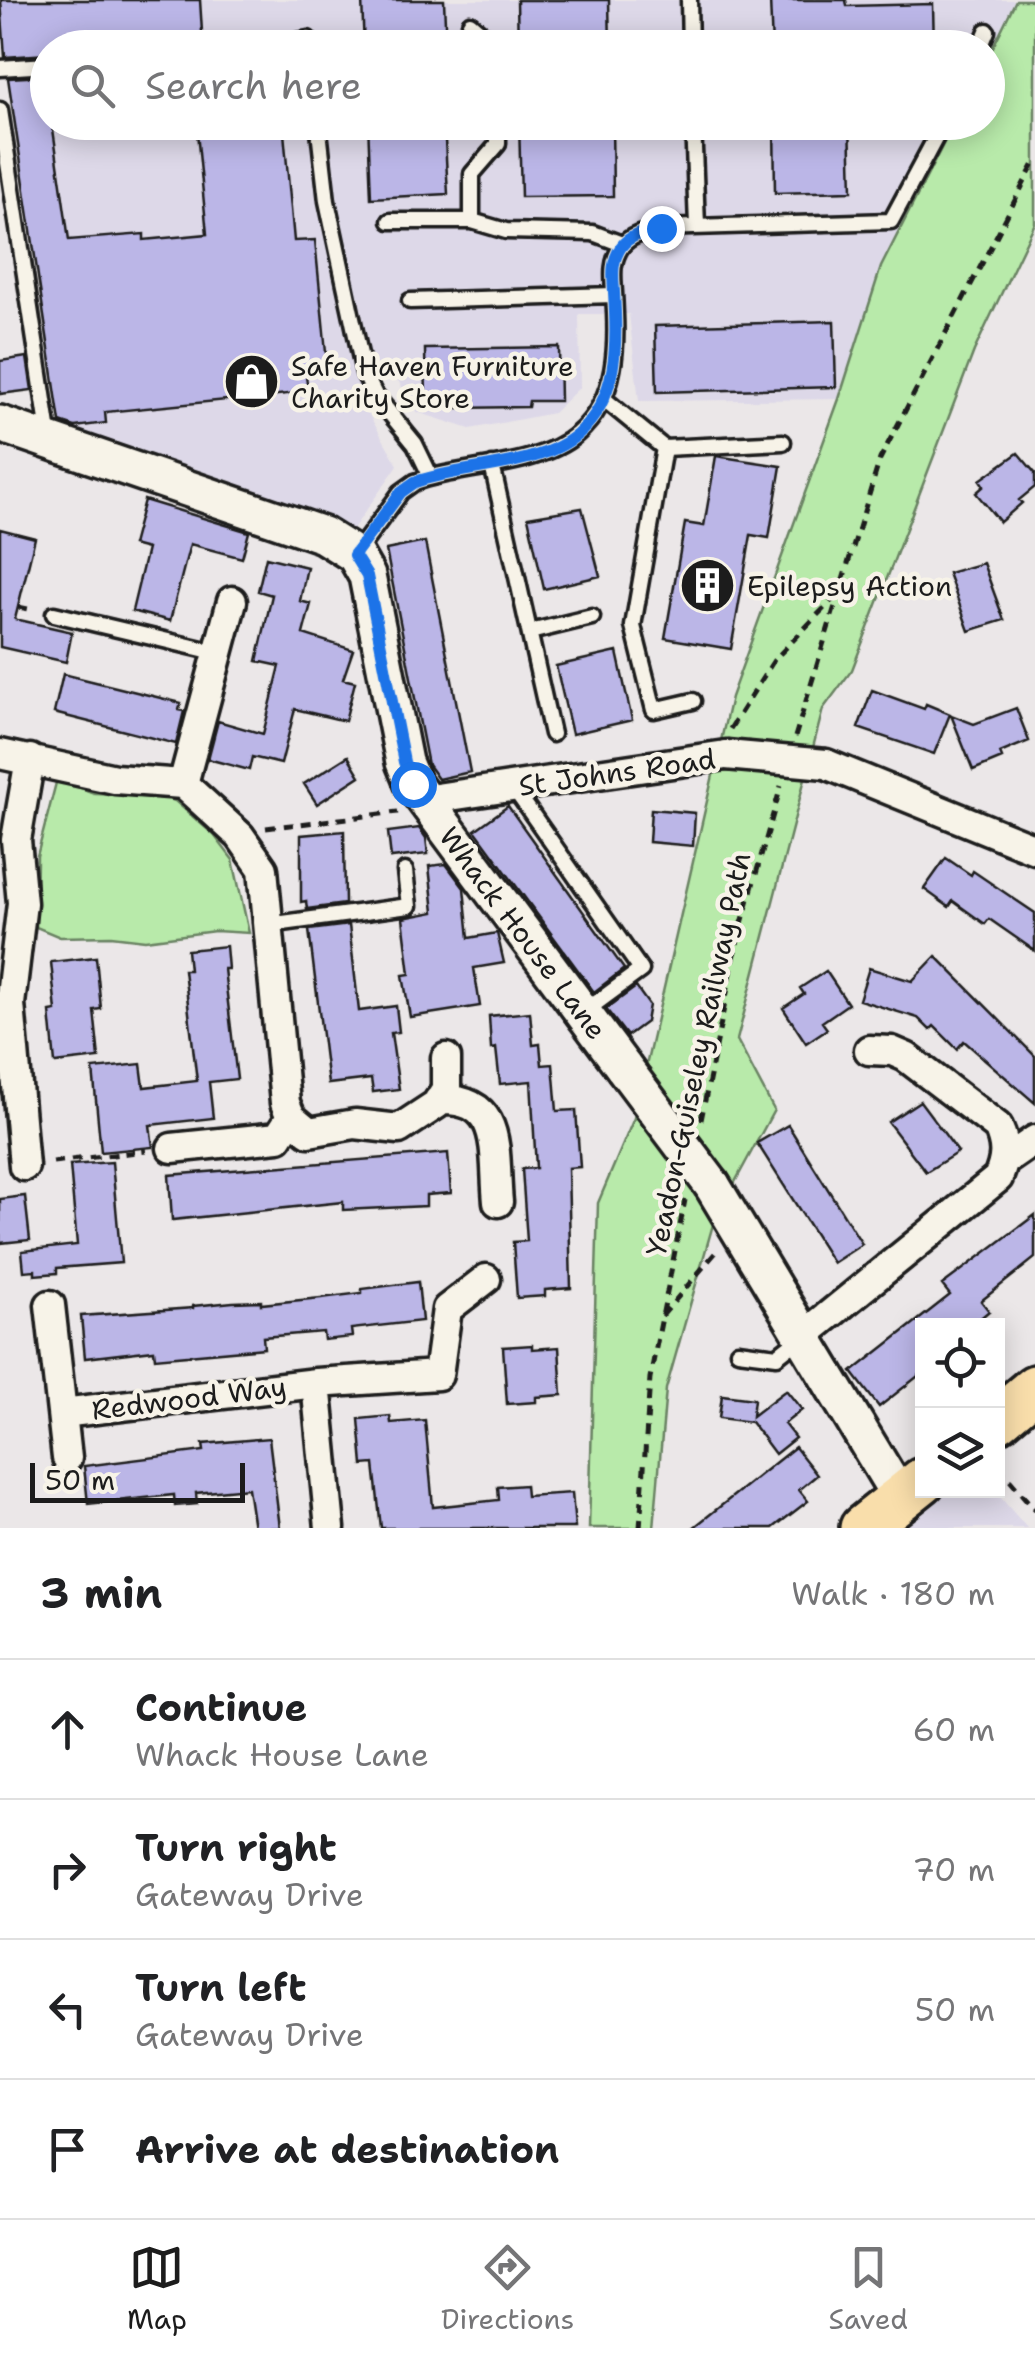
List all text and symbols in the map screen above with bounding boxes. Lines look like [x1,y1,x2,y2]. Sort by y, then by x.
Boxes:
search box [30,30,1005,140]
icon: search [65,58,120,113]
text: Search here [145,60,362,111]
route end [639,206,685,252]
place label: Safe Haven Furniture Charity Store [291,347,574,417]
shop icon: Safe Haven Furniture Charity Store [222,352,282,412]
building icon: Epilepsy Action [678,556,738,616]
place label: Epilepsy Action [747,567,952,605]
street label: St Johns Road [516,739,718,805]
route start [391,762,437,808]
street label: Whack House Lane [430,819,616,1047]
street label: Yeadon-Guiseley Railway Path [637,849,759,1259]
map controls [915,1318,1005,1498]
button: locate [915,1318,1005,1408]
street label: Redwood Way [89,1367,289,1429]
button: layers [915,1408,1005,1498]
scale bar [30,1458,245,1502]
text: 50 m [45,1461,115,1499]
text: 3 min [40,1565,162,1621]
text: Walk · 180 m [791,1572,995,1615]
text: Continue [135,1682,307,1733]
icon: ahead [40,1702,95,1757]
text: 60 m [913,1708,995,1751]
text: Whack House Lane [135,1733,429,1776]
text: Turn right [135,1822,337,1873]
icon: right [40,1842,95,1897]
text: 70 m [912,1848,995,1891]
text: Gateway Drive [135,1873,364,1916]
text: Turn left [135,1962,307,2013]
icon: left [40,1982,95,2037]
text: 50 m [915,1988,995,2031]
text: Gateway Drive [135,2013,364,2056]
icon: arrive [40,2122,95,2177]
text: Arrive at destination [135,2124,559,2175]
tab: Map [127,2240,187,2338]
tab: Directions [441,2240,574,2338]
tab: Saved [828,2240,908,2338]

